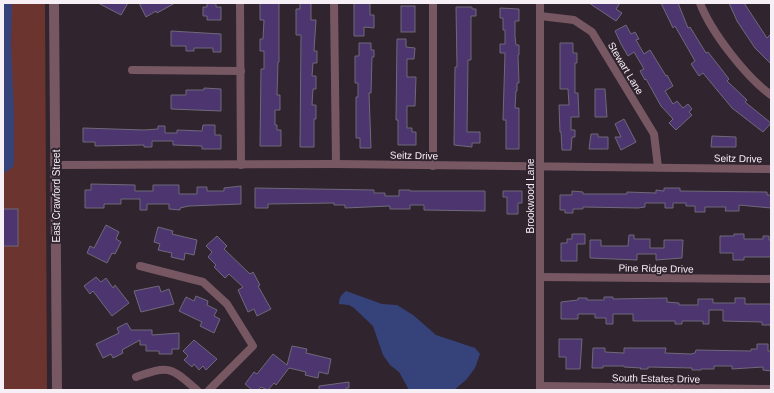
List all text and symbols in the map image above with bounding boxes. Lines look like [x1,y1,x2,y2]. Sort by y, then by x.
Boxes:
street label: Stewart Lane [606,40,646,97]
street label: East Crawford Street [51,149,62,242]
street label: Seitz Drive [390,150,439,161]
street label: Seitz Drive [714,153,763,164]
street label: Brookwood Lane [525,158,536,234]
street label: Pine Ridge Drive [618,262,694,275]
street label: South Estates Drive [612,372,701,385]

